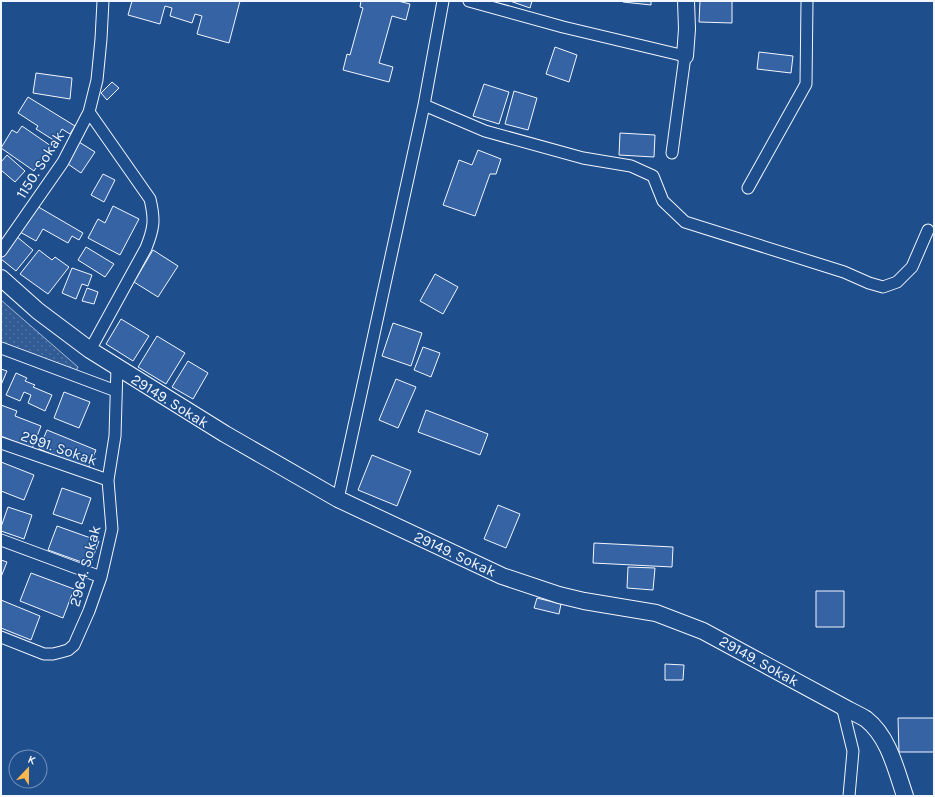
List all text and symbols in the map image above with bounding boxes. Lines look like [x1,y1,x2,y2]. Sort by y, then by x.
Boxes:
street label: 1150. Sokak [12,128,68,202]
street label: 29149. Sokak [128,370,212,432]
street label: 2991. Sokak [18,427,100,469]
street label: 2964. Sokak [66,524,104,608]
street label: 29149. Sokak [411,527,499,581]
street label: 29149. Sokak [716,632,802,690]
north arrow [8,749,48,789]
text: K [26,753,38,768]

